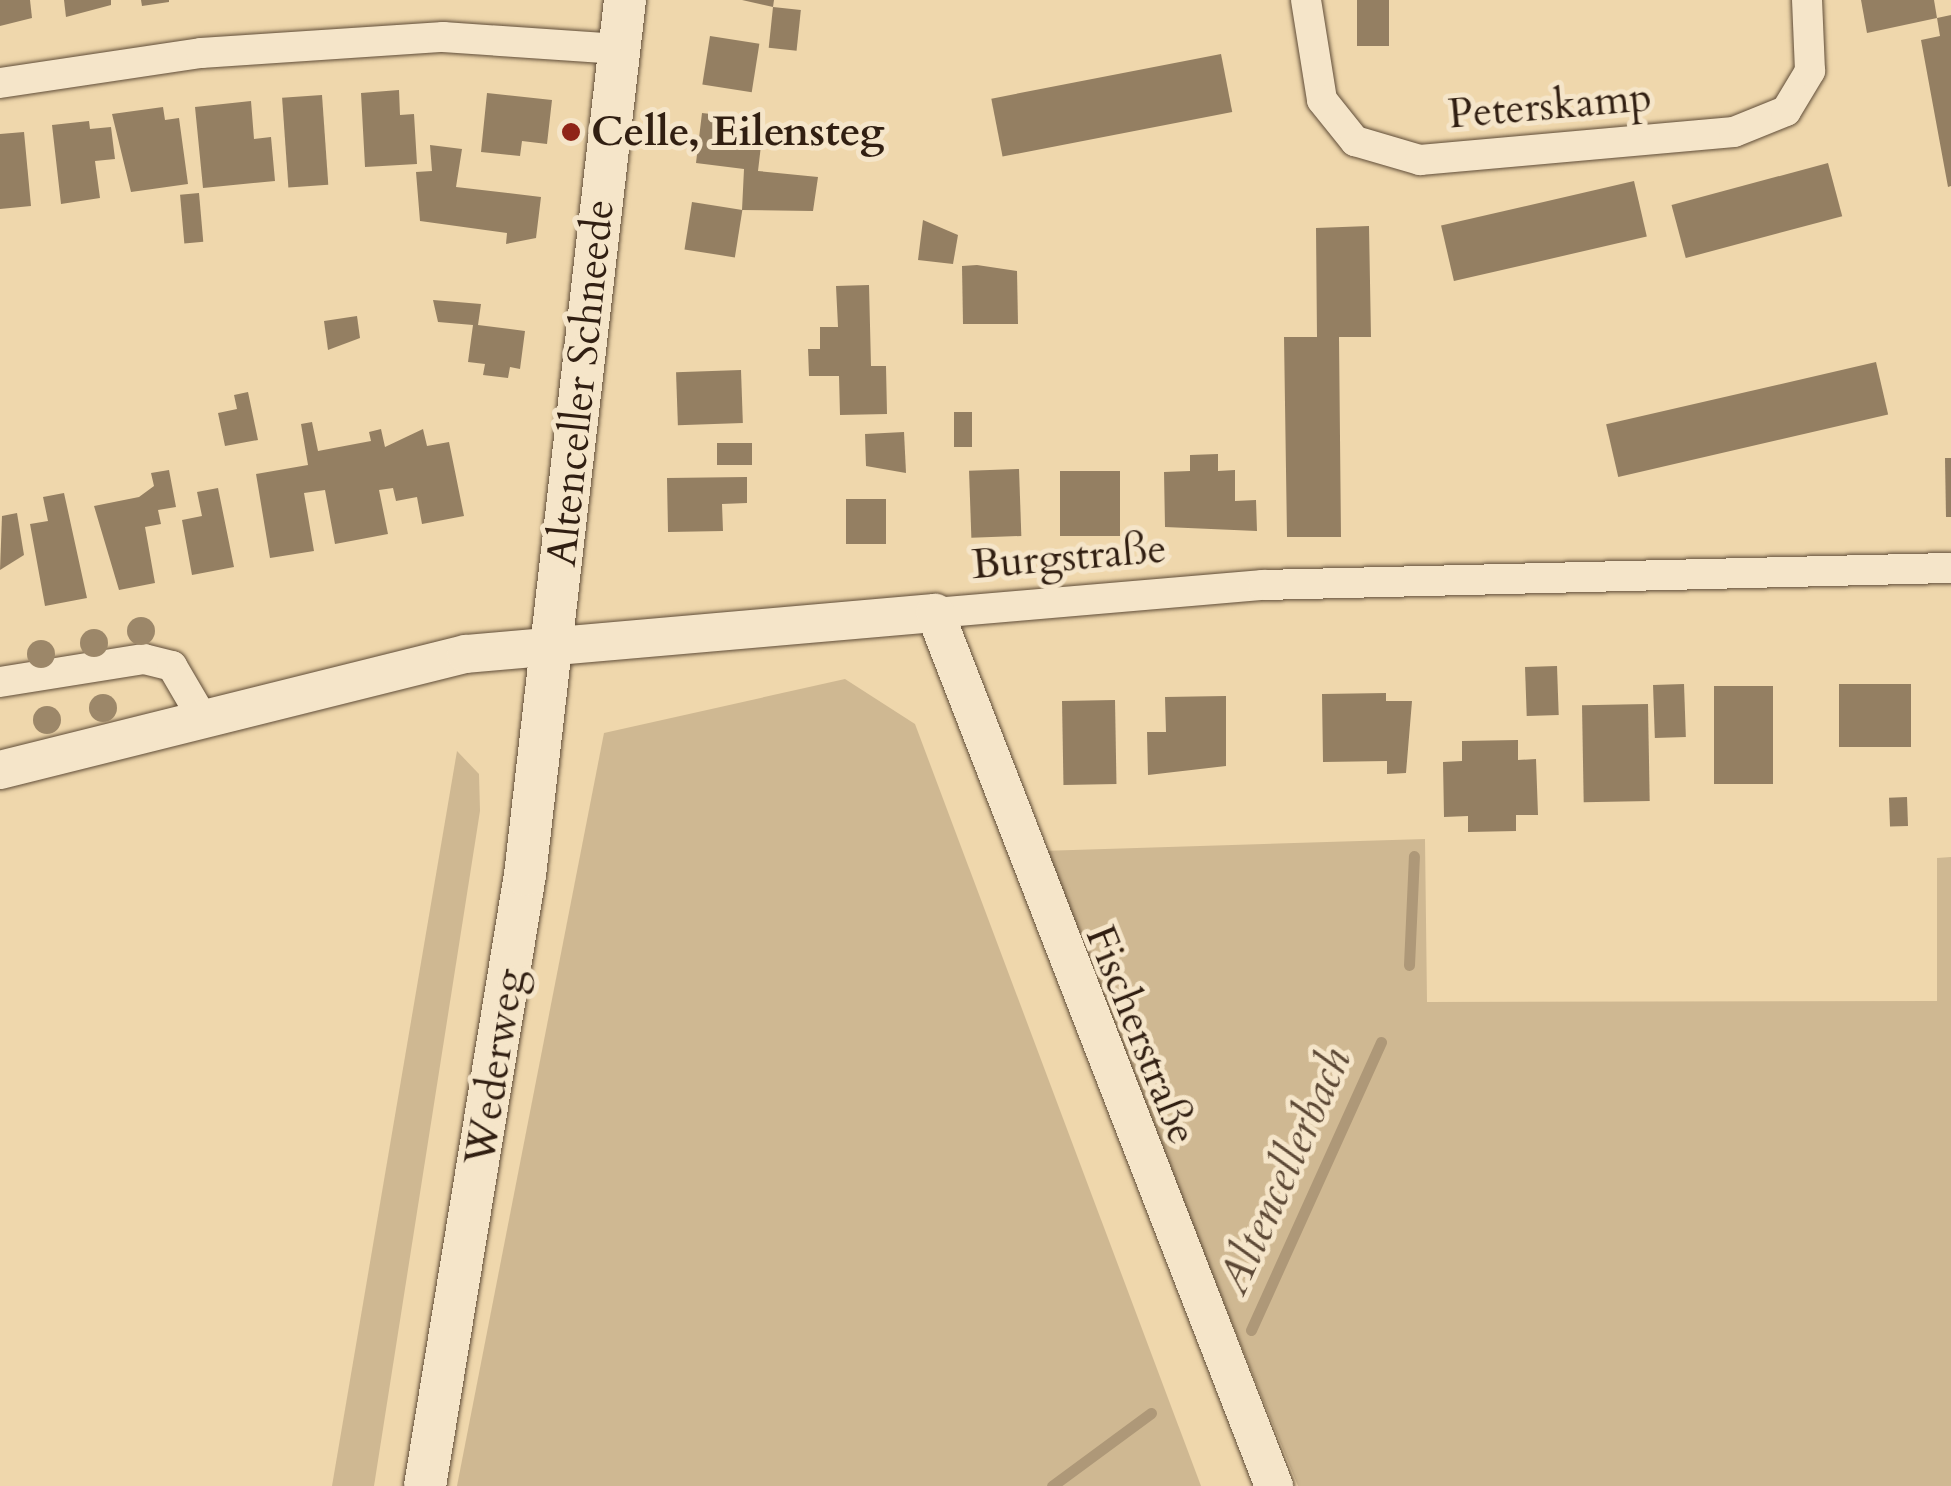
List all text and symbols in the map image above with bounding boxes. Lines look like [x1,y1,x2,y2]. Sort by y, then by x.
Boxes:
street label: Peterskamp [1446,72,1654,140]
place label: Celle, Eilensteg [591,107,885,157]
marker: Celle, Eilensteg [560,121,582,143]
street label: Altenceller Schneede [537,197,625,569]
street label: Burgstraße [970,523,1168,591]
street label: Fischerstraße [1074,918,1208,1152]
street label: Wederweg [455,965,535,1169]
water label: Altencellerbach [1206,1040,1362,1302]

